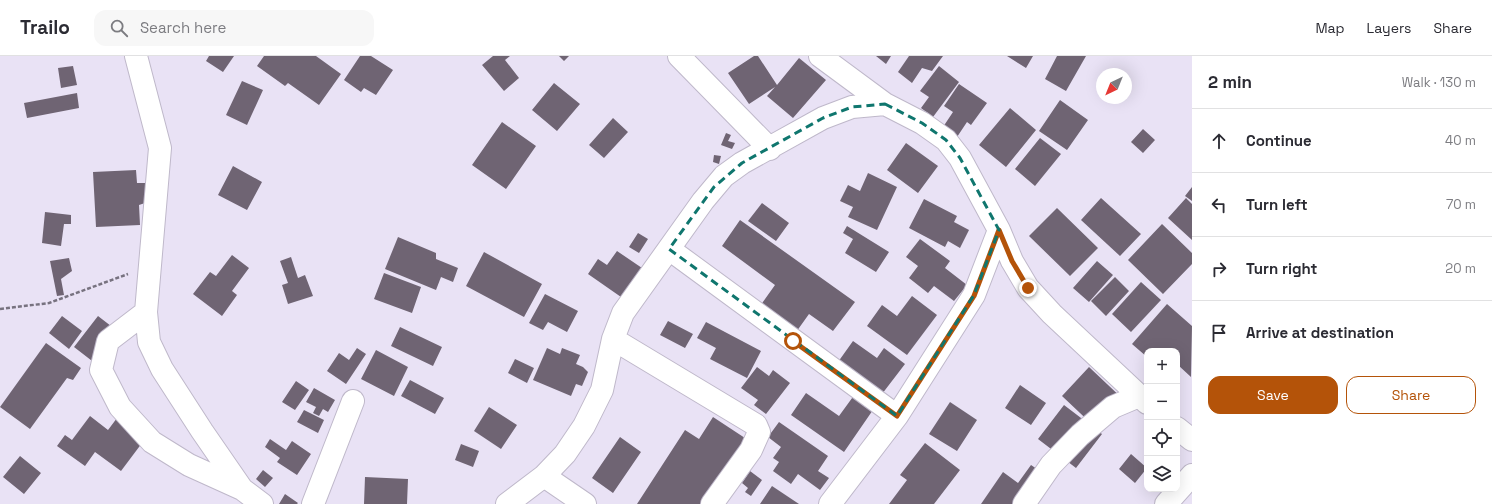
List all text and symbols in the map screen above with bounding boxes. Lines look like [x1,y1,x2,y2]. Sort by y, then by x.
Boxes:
search box [94,10,374,46]
text: Trailo [20,15,70,40]
icon: search [108,17,130,39]
text: Search here [140,18,226,37]
text: Map [1315,19,1345,37]
text: Layers [1367,19,1411,37]
text: Share [1433,19,1472,37]
north arrow [1096,68,1132,104]
text: 2 min [1208,71,1252,93]
text: Walk · 130 m [1402,74,1476,91]
icon: ahead [1208,130,1230,152]
text: Continue [1246,131,1312,150]
text: 40 m [1445,132,1476,149]
icon: left [1208,194,1230,216]
text: Turn left [1246,195,1308,214]
text: 70 m [1446,196,1476,213]
icon: right [1208,258,1230,280]
text: Turn right [1246,259,1317,278]
text: 20 m [1445,260,1476,277]
route end [1019,279,1037,297]
icon: arrive [1208,322,1230,344]
text: Arrive at destination [1246,323,1394,342]
route start [784,332,802,350]
map controls [1144,348,1180,492]
button: + [1144,348,1180,384]
button: Save [1208,376,1338,414]
button: Share [1346,376,1476,414]
button: − [1144,384,1180,420]
button: locate [1144,420,1180,456]
button: layers [1144,456,1180,492]

